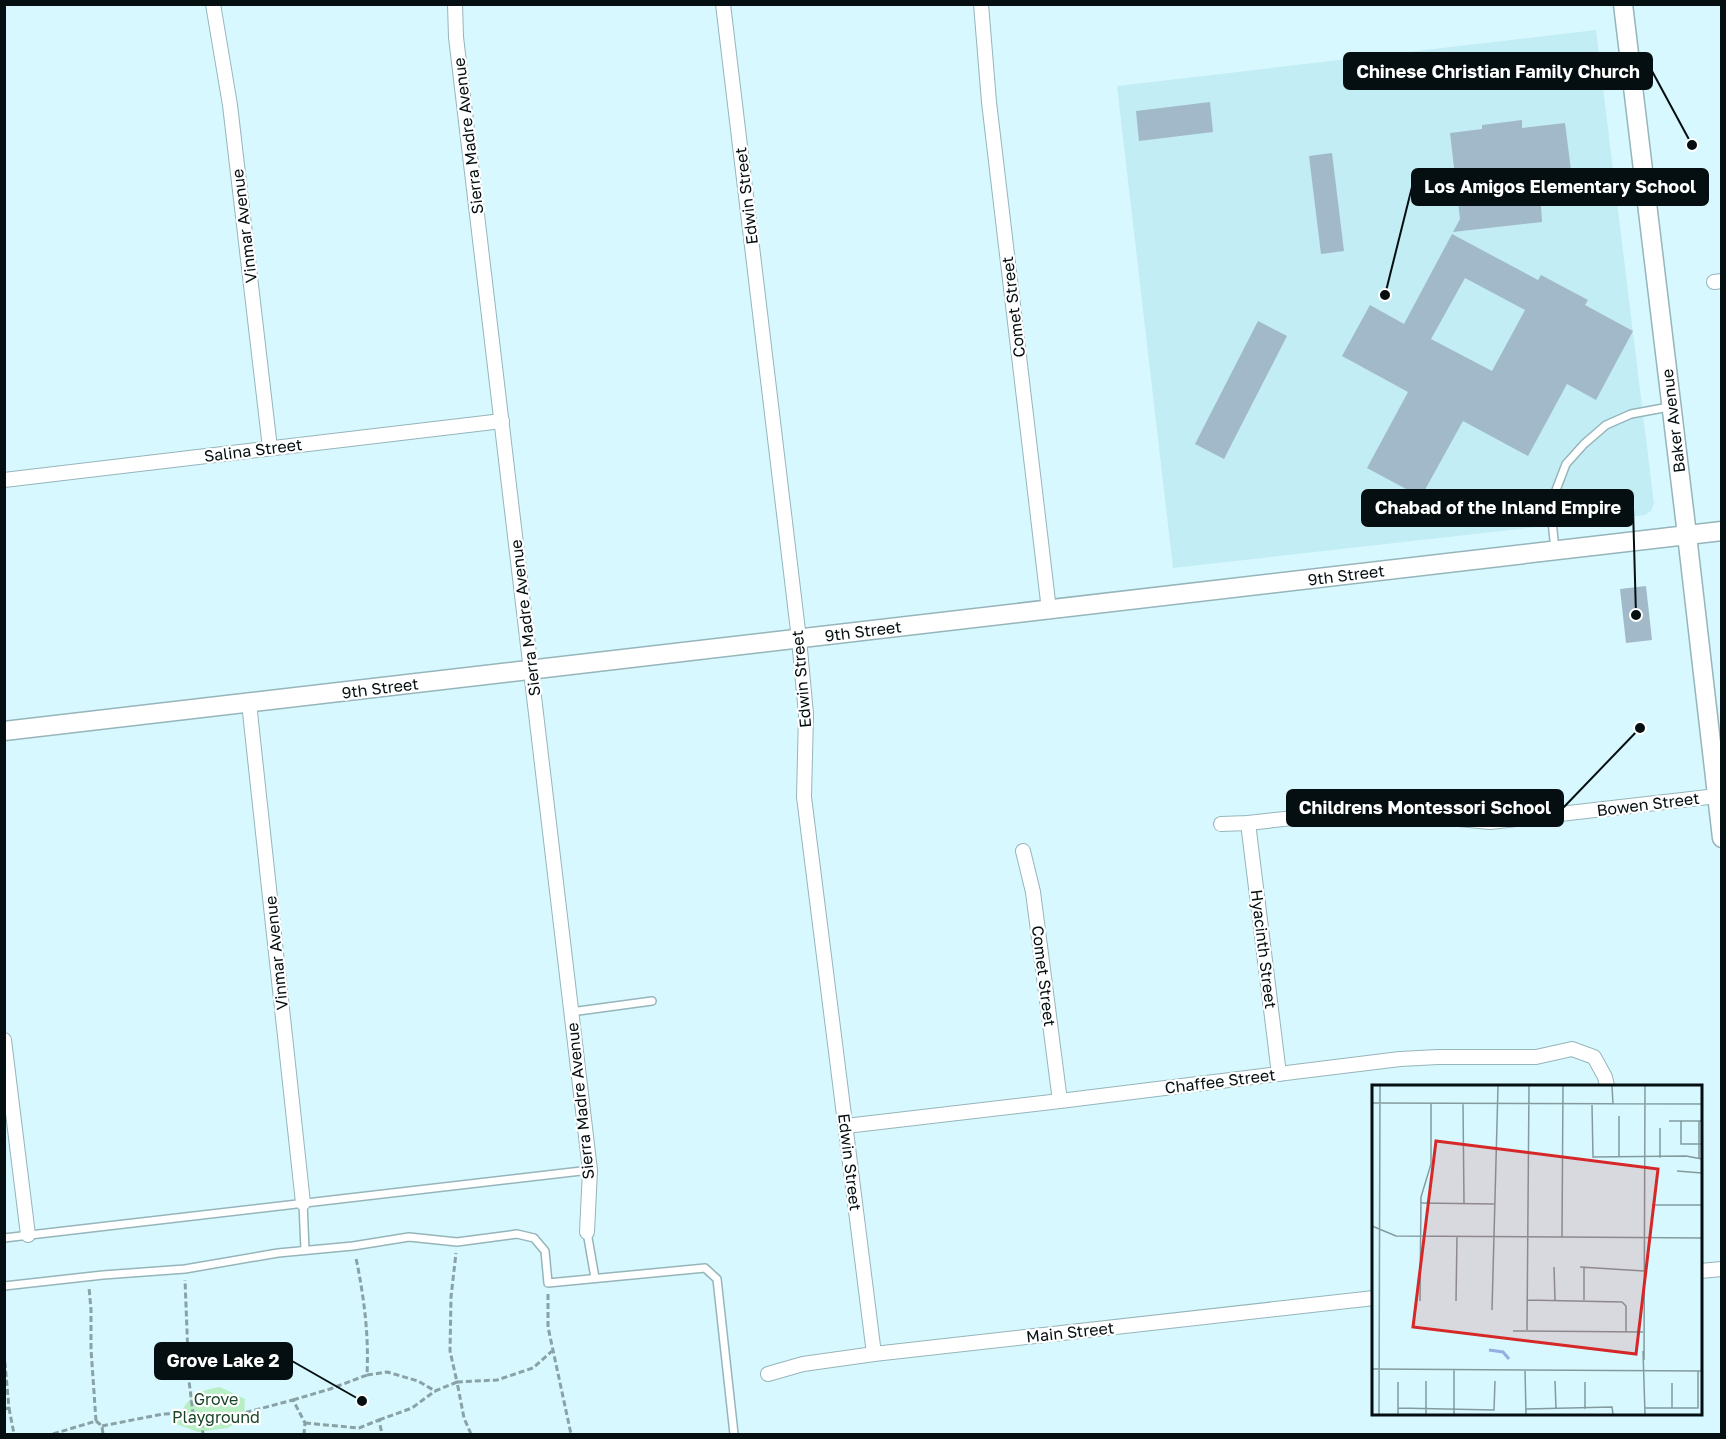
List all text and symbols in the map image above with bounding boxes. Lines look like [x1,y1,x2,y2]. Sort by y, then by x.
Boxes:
callout: Chinese Christian Family Church [1344,53,1652,89]
street label: Sierra Madre Avenue [448,57,488,215]
text: Chinese Christian Family Church [1356,60,1640,82]
street label: Edwin Street [730,146,762,246]
street label: Vinmar Avenue [227,168,261,284]
callout: Los Amigos Elementary School [1412,169,1708,205]
text: Los Amigos Elementary School [1424,175,1696,197]
street label: Comet Street [997,255,1029,359]
street label: Baker Avenue [1657,368,1689,474]
street label: Salina Street [203,434,303,466]
callout: Chabad of the Inland Empire [1362,490,1633,526]
text: Chabad of the Inland Empire [1375,496,1622,518]
street label: Sierra Madre Avenue [505,539,545,697]
street label: 9th Street [1306,560,1386,590]
street label: 9th Street [823,616,903,646]
street label: Edwin Street [787,629,815,729]
street label: 9th Street [340,673,420,703]
street label: Bowen Street [1595,788,1701,820]
callout: Childrens Montessori School [1287,790,1563,826]
text: Childrens Montessori School [1299,796,1551,818]
street label: Hyacinth Street [1247,888,1281,1010]
street label: Vinmar Avenue [260,895,292,1011]
street label: Comet Street [1028,924,1060,1028]
street label: Sierra Madre Avenue [562,1022,598,1180]
street label: Chaffee Street [1164,1064,1276,1098]
inset map [1372,1085,1702,1415]
street label: Edwin Street [834,1112,866,1212]
street label: Main Street [1025,1317,1115,1347]
callout: Grove Lake 2 [155,1343,292,1379]
text: Grove Lake 2 [166,1349,280,1371]
park label: Grove Playground [172,1389,260,1427]

